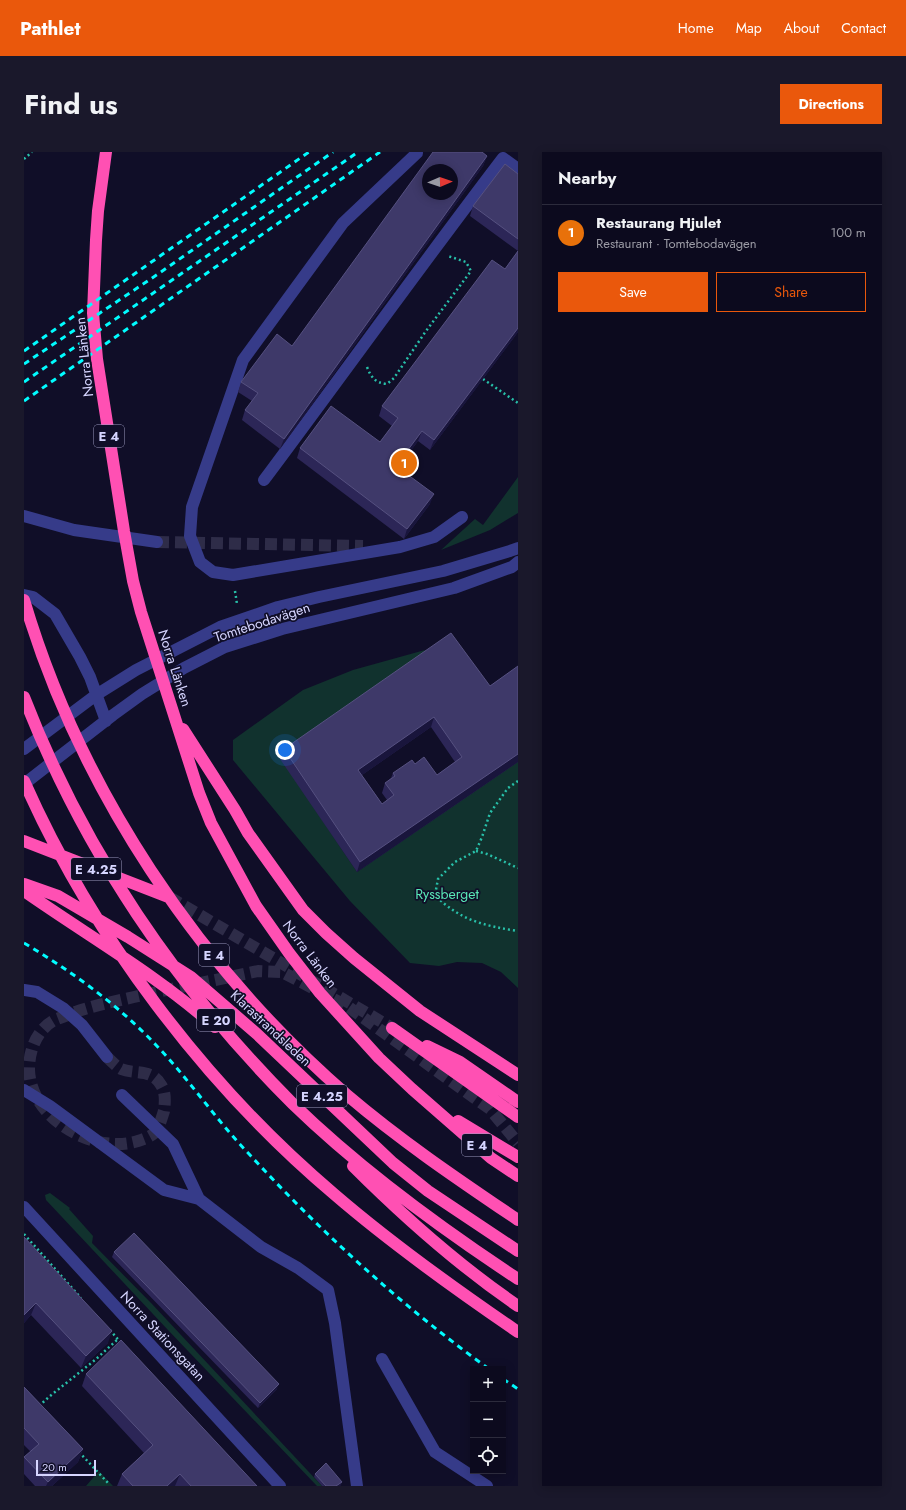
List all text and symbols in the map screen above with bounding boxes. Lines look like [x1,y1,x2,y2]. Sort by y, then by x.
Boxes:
text: Pathlet [20,15,80,42]
text: Home [678,18,714,38]
text: Map [736,18,762,38]
text: About [784,18,819,38]
text: Contact [841,18,886,38]
text: Find us [24,84,118,125]
button: Directions [780,84,882,124]
north arrow [422,164,458,200]
text: Nearby [558,166,616,190]
text: Restaurang Hjulet [596,212,721,234]
text: 1 [568,223,574,242]
text: 100 m [831,223,866,242]
text: Restaurant · Tomtebodavägen [596,234,757,253]
button: Save [558,272,708,312]
button: Share [716,272,866,312]
street label: Norra Länken [70,316,98,398]
road number: E 4 [94,425,124,447]
pin: 1 [391,448,417,478]
street label: Tomtebodavägen [211,597,313,647]
street label: Norra Länken [153,627,197,709]
your location [275,740,295,760]
road number: E 4.25 [71,858,121,880]
park label: Ryssberget [415,884,479,904]
street label: Norra Länken [278,916,342,992]
road number: E 4 [199,944,229,966]
street label: Klarastrandsleden [226,985,316,1071]
road number: E 20 [197,1009,235,1031]
road number: E 4.25 [297,1085,347,1107]
road number: E 4 [462,1134,492,1156]
street label: Norra Stationsgatan [116,1287,210,1385]
map controls [470,1366,506,1474]
button: + [470,1366,506,1402]
button: − [470,1402,506,1438]
button: locate [470,1438,506,1474]
scale bar [36,1458,96,1477]
text: 20 m [42,1459,67,1475]

